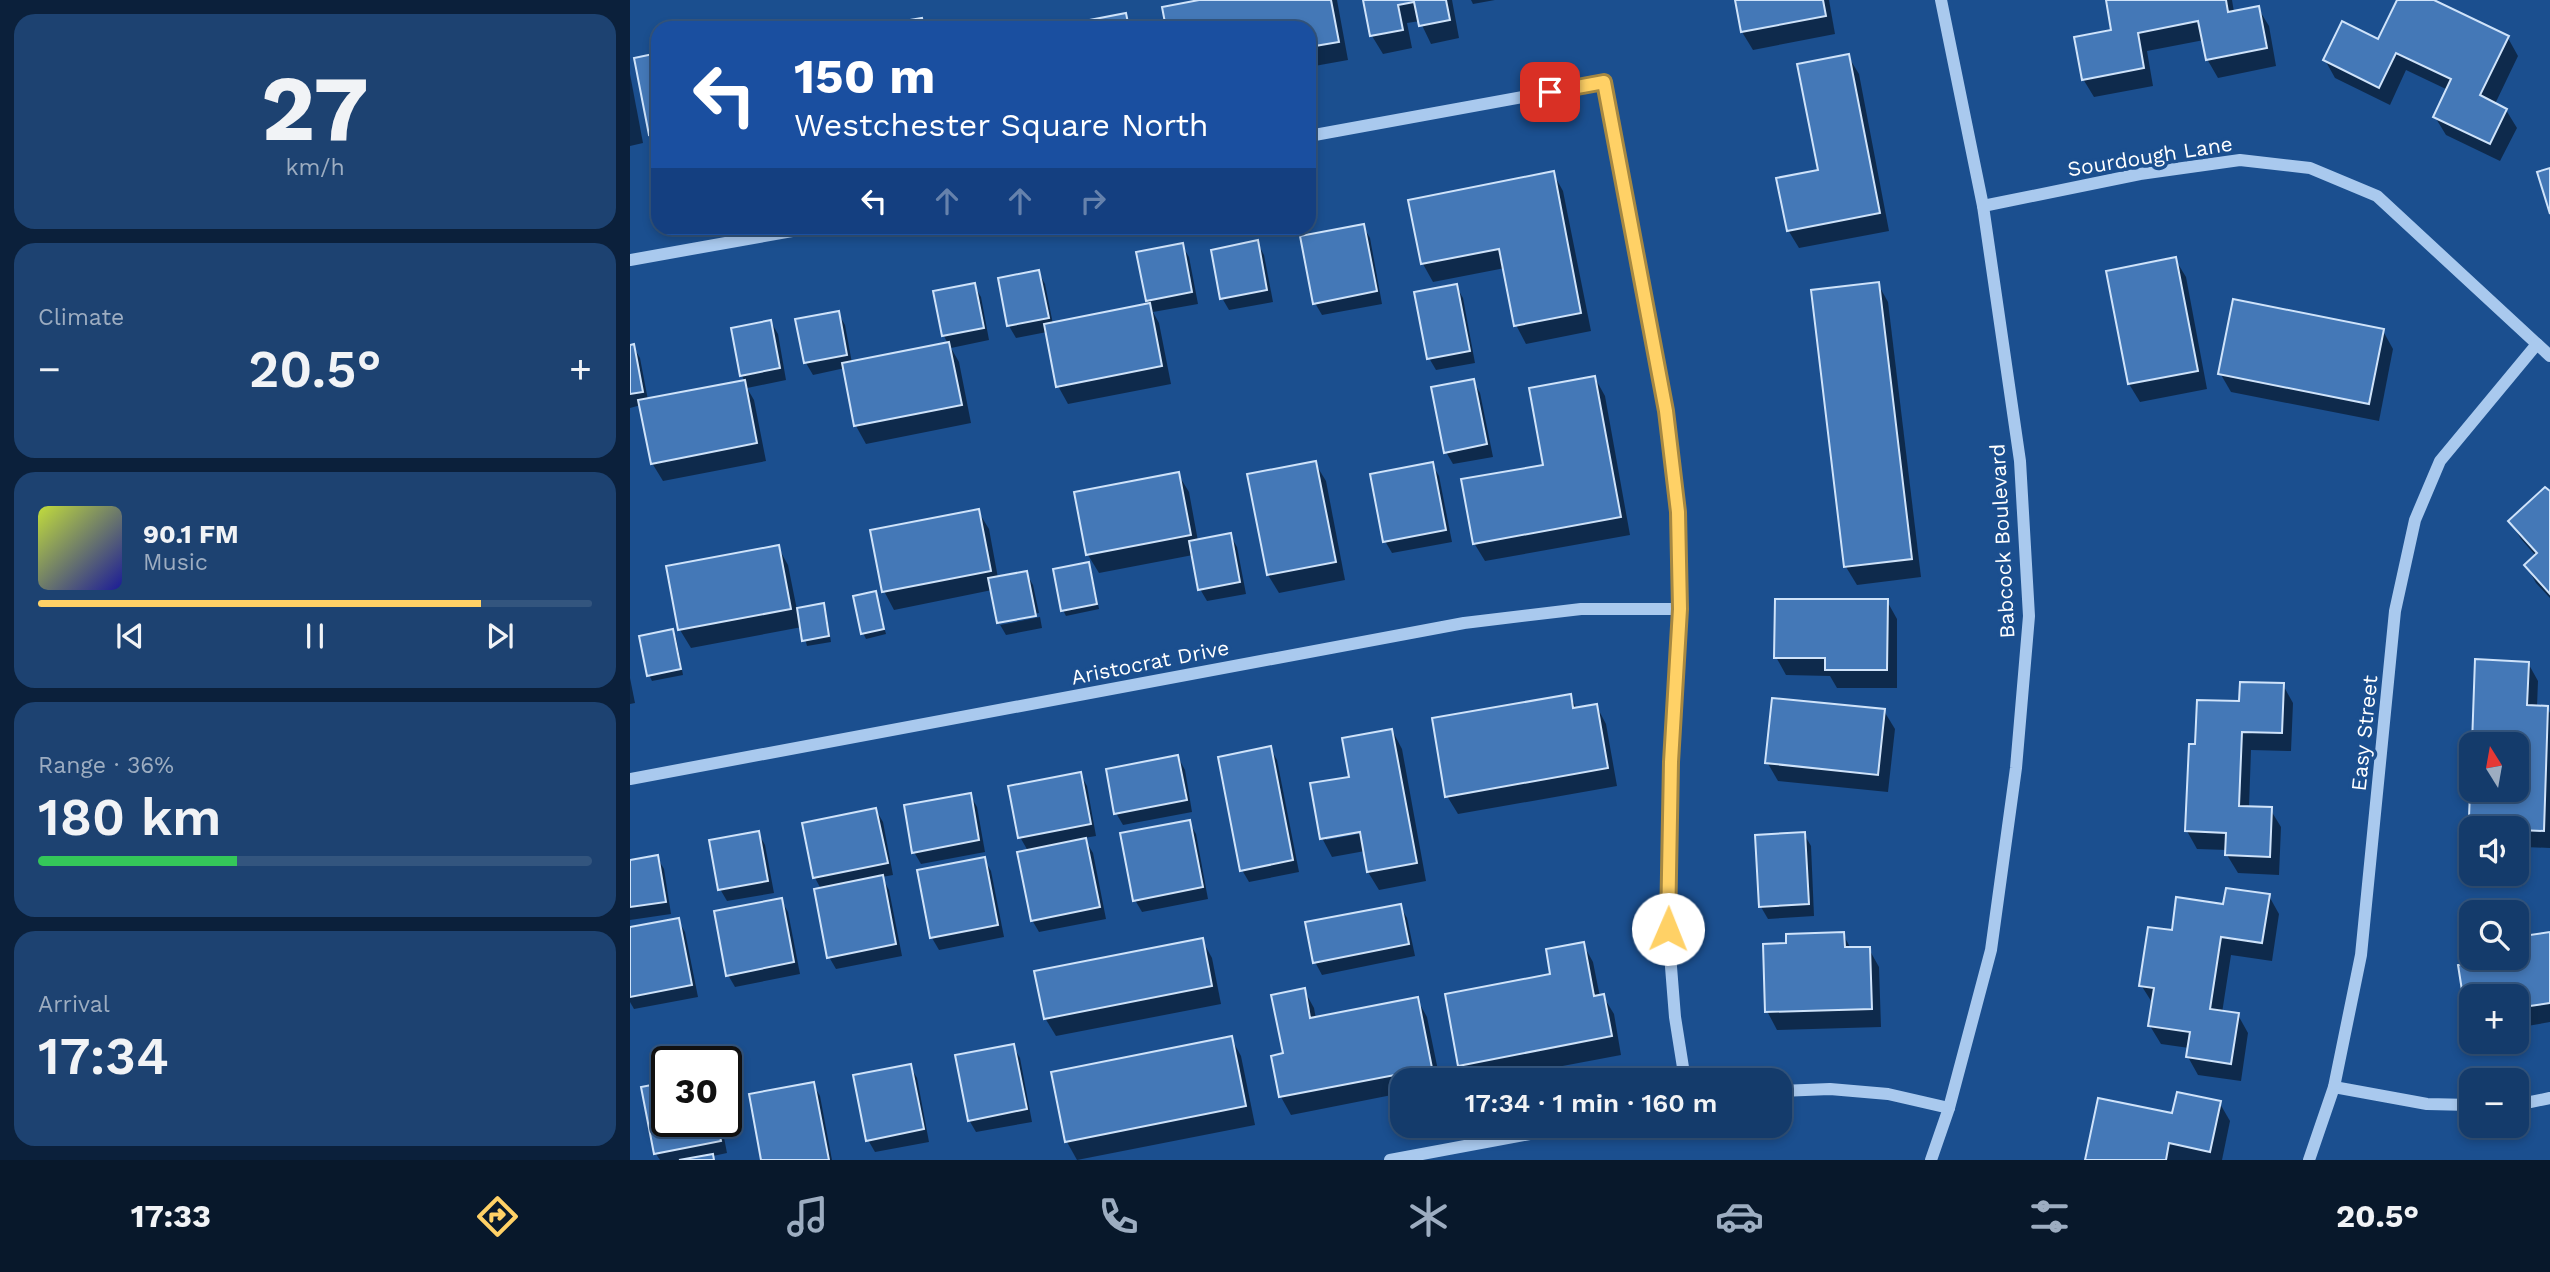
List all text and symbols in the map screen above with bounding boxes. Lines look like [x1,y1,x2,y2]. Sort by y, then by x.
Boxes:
text: 150 m [794,47,935,105]
icon: left [679,49,770,140]
text: 27 [261,55,369,162]
pin [1520,62,1580,122]
icon: arrive [1531,73,1569,111]
text: Westchester Square North [794,106,1209,144]
street label: Sourdough Lane [2066,131,2234,181]
text: km/h [285,154,345,181]
icon: left [855,182,893,220]
icon: ahead [928,182,966,220]
icon: ahead [1001,182,1039,220]
icon: right [1074,182,1112,220]
text: Climate [38,304,124,331]
text: 20.5° [249,339,381,400]
text: − [38,347,61,391]
text: + [569,347,592,391]
street label: Babcock Boulevard [1984,443,2020,639]
text: 90.1 FM [143,519,239,549]
text: Music [143,549,208,576]
icon: previous [111,617,149,655]
icon: pause [296,617,334,655]
icon: next [481,617,519,655]
street label: Aristocrat Drive [1069,634,1231,690]
street label: Easy Street [2345,674,2383,792]
north arrow [2459,732,2529,802]
map controls [2459,732,2529,1138]
text: Range · 36% [38,752,174,779]
text: 180 km [38,787,221,848]
button: sound [2459,816,2529,886]
position arrow [1631,892,1705,966]
button: search [2459,900,2529,970]
button: + [2459,984,2529,1054]
text: Arrival [38,991,110,1018]
text: 17:34 [38,1026,169,1087]
speed limit sign: 30 [651,1046,742,1137]
button: − [2459,1068,2529,1138]
text: 17:34 · 1 min · 160 m [1465,1088,1717,1118]
icon: directions [473,1192,522,1241]
icon: music [783,1192,832,1241]
icon: phone [1094,1192,1143,1241]
icon: climate [1404,1192,1453,1241]
icon: car [1715,1192,1764,1241]
icon: filters [2025,1192,2074,1241]
text: 17:33 [131,1197,211,1235]
text: 20.5° [2336,1197,2419,1235]

